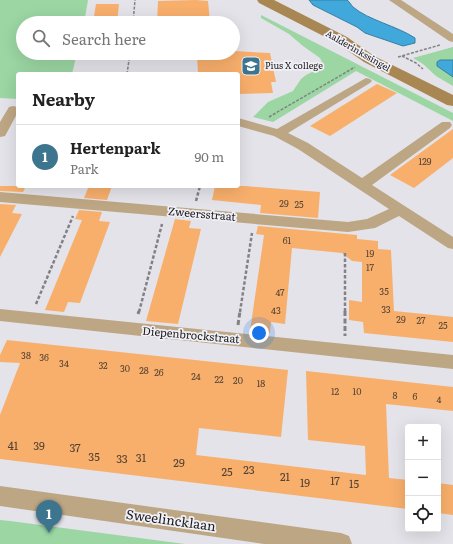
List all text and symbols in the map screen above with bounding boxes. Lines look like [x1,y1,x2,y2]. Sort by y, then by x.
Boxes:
search box [16,16,240,60]
street label: Aalderinkssingel [324,26,393,74]
icon: search [30,27,52,49]
text: Search here [62,27,146,50]
school or university icon: Pius X college [240,55,262,77]
place label: Pius X college [265,58,323,72]
text: Nearby [32,86,95,111]
text: Hertenpark [70,136,160,159]
text: 1 [42,147,48,166]
text: 90 m [194,147,224,166]
house number: 129 [419,154,432,168]
text: Park [70,159,99,178]
house number: 29 [279,196,289,210]
house number: 25 [294,197,304,211]
street label: Zweersstraat [168,202,237,224]
house number: 61 [283,233,292,247]
house number: 19 [366,246,374,260]
house number: 17 [366,260,374,274]
house number: 35 [379,284,389,298]
house number: 47 [275,285,285,299]
house number: 33 [381,302,391,316]
house number: 43 [271,303,281,317]
house number: 29 [396,312,406,326]
house number: 27 [416,313,426,327]
house number: 25 [438,318,448,332]
street label: Diepenbrockstraat [142,322,241,346]
your location [249,323,269,343]
house number: 38 [21,348,31,362]
house number: 36 [39,350,49,364]
house number: 34 [59,356,69,370]
house number: 32 [98,358,108,372]
house number: 30 [120,361,130,375]
house number: 28 [139,363,149,377]
house number: 26 [154,365,164,379]
house number: 24 [191,369,201,383]
house number: 22 [214,372,224,386]
house number: 20 [233,373,243,387]
house number: 18 [257,376,265,390]
house number: 12 [331,384,340,398]
house number: 10 [353,384,361,398]
house number: 8 [393,388,398,402]
house number: 6 [413,389,418,403]
house number: 4 [437,392,442,406]
map controls [405,424,441,532]
button: + [405,424,441,460]
house number: 41 [8,437,19,453]
house number: 39 [33,437,45,453]
house number: 37 [69,439,81,455]
house number: 35 [88,448,100,464]
house number: 31 [136,449,147,465]
house number: 33 [116,450,128,466]
house number: 29 [173,454,185,470]
button: − [405,460,441,496]
house number: 23 [243,461,255,477]
house number: 25 [221,463,233,479]
house number: 21 [280,468,291,484]
house number: 17 [330,472,340,488]
house number: 19 [300,474,310,490]
house number: 15 [349,475,359,491]
button: locate [405,496,441,532]
pin: 1 [36,500,62,533]
street label: Sweelincklaan [125,504,217,535]

